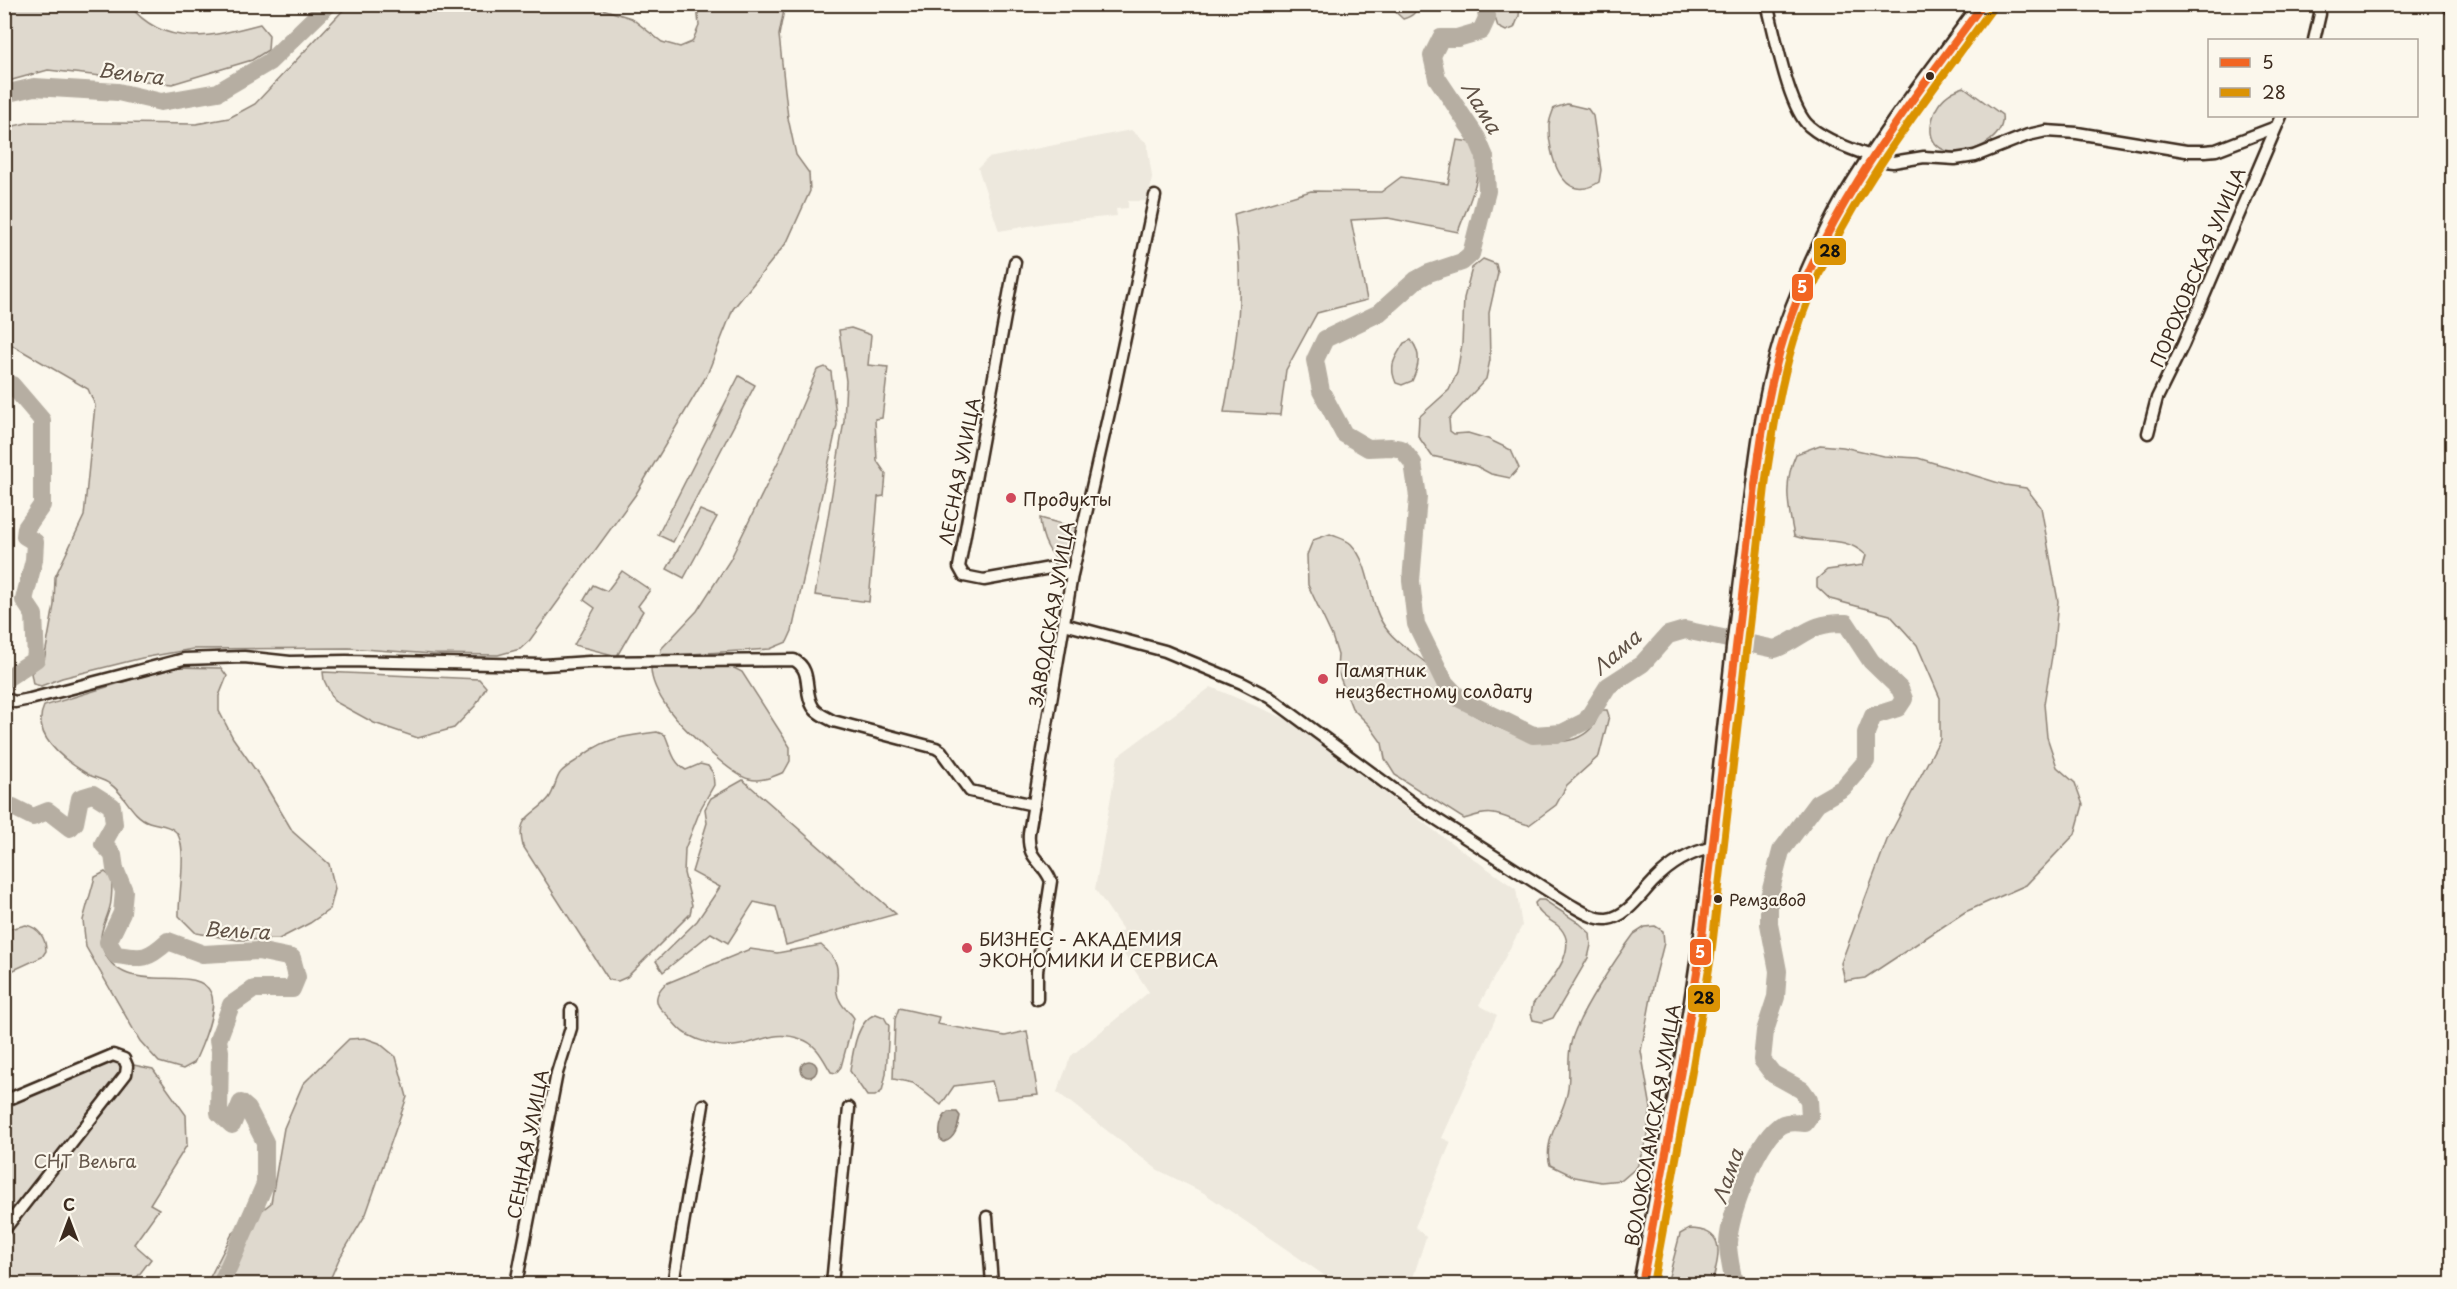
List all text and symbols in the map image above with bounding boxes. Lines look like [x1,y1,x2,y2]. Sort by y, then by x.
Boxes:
legend [2208,39,2418,117]
text: 5 [2262,48,2274,75]
water label: Вельга [97,54,166,92]
unlabelled marker [1924,70,1936,82]
water label: Лама [1455,75,1510,140]
text: 28 [2262,78,2286,105]
street label: ПОРОХОВСКАЯ УЛИЦА [2143,163,2251,371]
line badge: 28 [1813,237,1847,266]
text: 28 [1819,238,1841,262]
line badge: 5 [1791,273,1814,302]
text: 5 [1797,274,1807,298]
street label: ЛЕСНАЯ УЛИЦА [931,395,987,547]
place label: Продукты [1023,485,1112,512]
marker: Продукты [1004,491,1018,505]
street label: ЗАВОДСКАЯ УЛИЦА [1021,519,1081,709]
water label: Лама [1585,621,1648,682]
place label: Памятник неизвестному солдату [1335,656,1533,704]
marker: Памятник неизвестному солдату [1316,672,1330,686]
place label: Ремзавод [1729,887,1806,911]
marker: Ремзавод [1712,893,1724,905]
water label: Вельга [203,913,271,947]
place label: БИЗНЕС - АКАДЕМИЯ ЭКОНОМИКИ И СЕРВИСА [979,925,1219,973]
line badge: 5 [1689,938,1712,966]
text: 5 [1695,939,1705,963]
marker: БИЗНЕС - АКАДЕМИЯ ЭКОНОМИКИ И СЕРВИСА [960,941,974,955]
line badge: 28 [1687,984,1721,1013]
text: 28 [1693,985,1715,1009]
street label: ВОЛОКОЛАМСКАЯ УЛИЦА [1617,1001,1687,1248]
street label: СЕННАЯ УЛИЦА [499,1067,555,1221]
water label: Лама [1704,1143,1751,1208]
park label: СНТ Вельга [33,1147,137,1174]
north arrow [39,1190,99,1250]
text: С [63,1192,75,1216]

